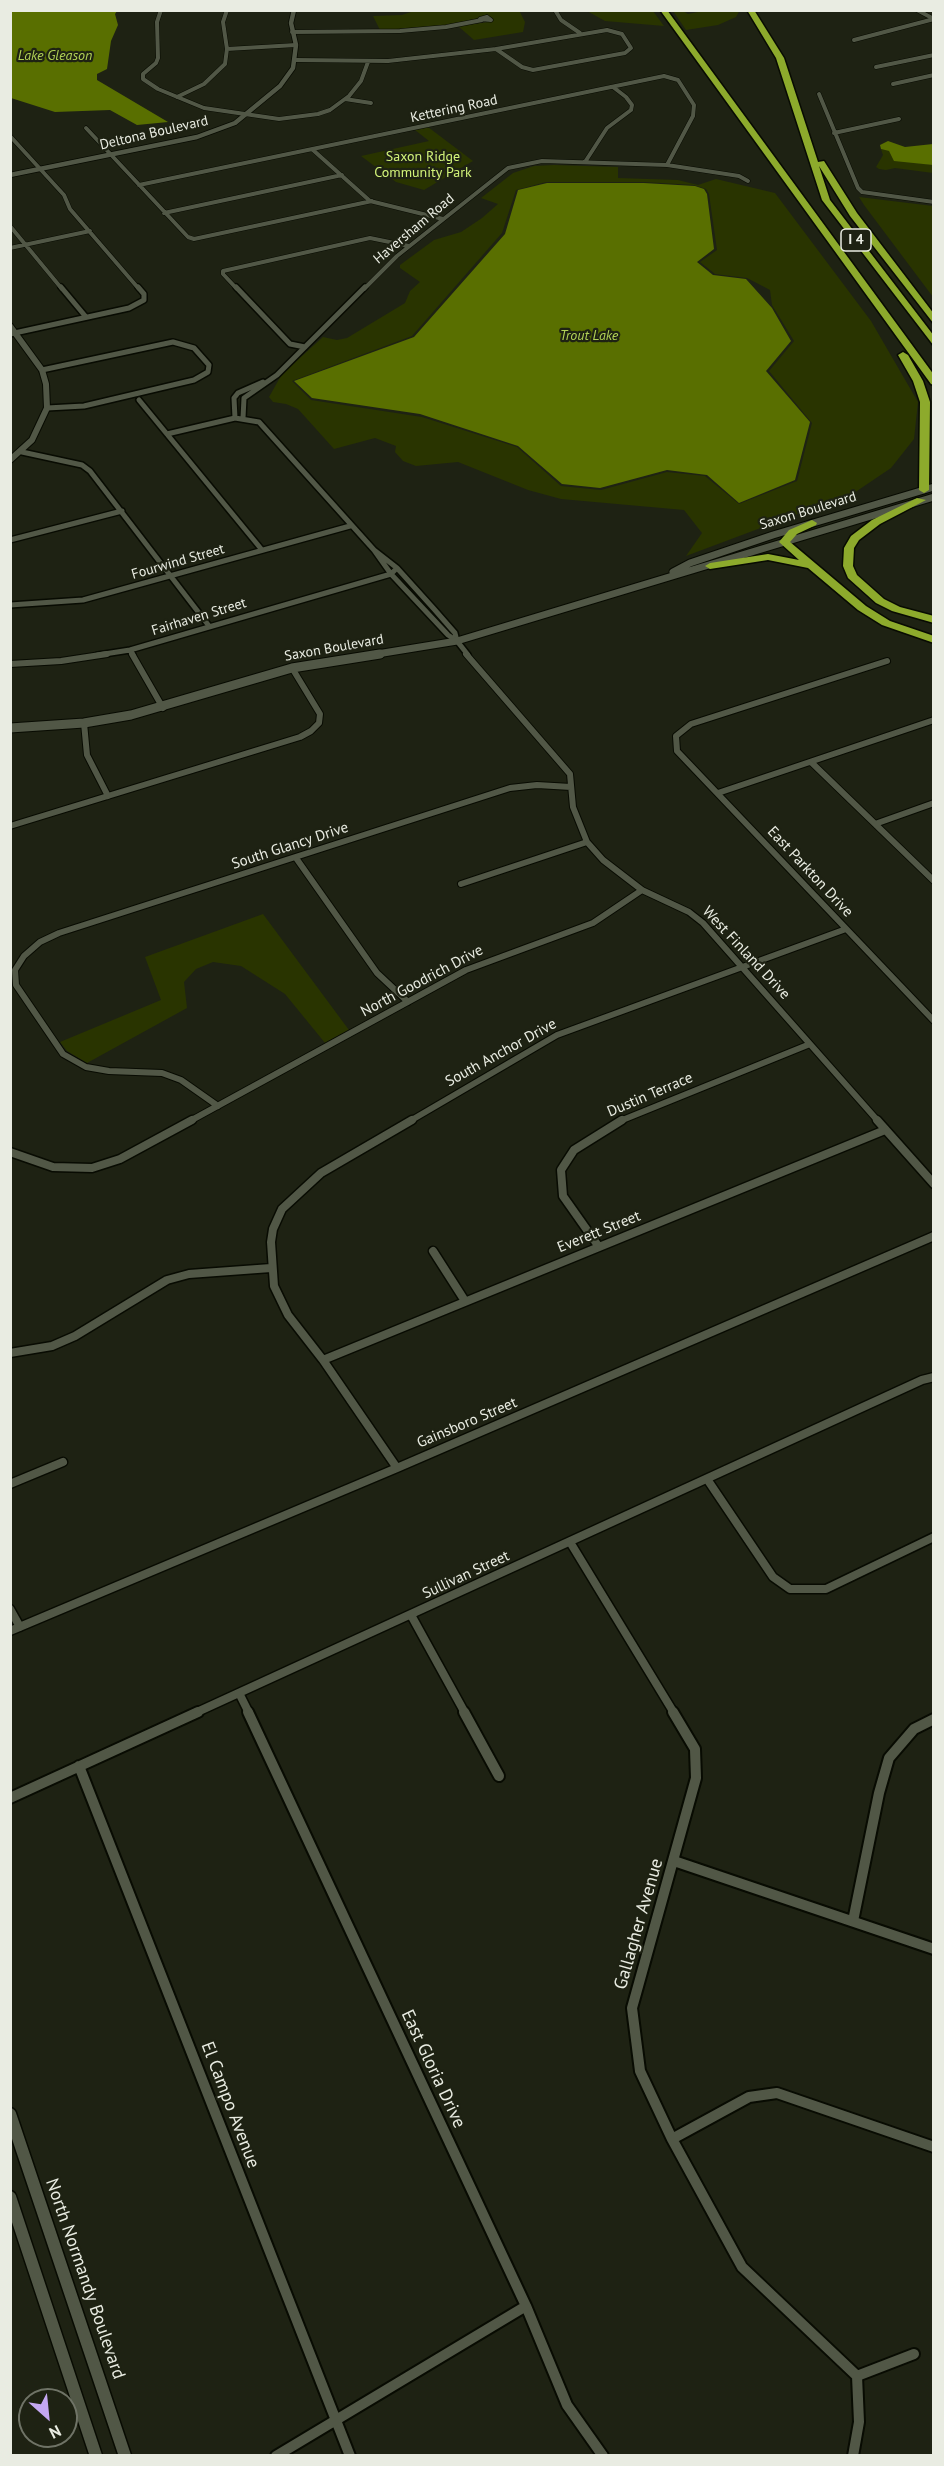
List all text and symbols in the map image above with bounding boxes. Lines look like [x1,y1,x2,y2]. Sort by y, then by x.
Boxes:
water label: Lake Gleason [18,48,92,64]
street label: Kettering Road [409,92,499,126]
street label: Deltona Boulevard [98,112,210,154]
park label: Saxon Ridge Community Park [374,149,472,182]
street label: Haversham Road [370,190,458,268]
road number: I 4 [841,229,871,251]
water label: Trout Lake [560,328,618,344]
street label: Saxon Boulevard [758,488,858,534]
street label: Fourwind Street [130,541,226,583]
street label: Fairhaven Street [150,595,248,639]
street label: Saxon Boulevard [283,631,385,665]
street label: South Glancy Drive [229,819,351,873]
street label: East Parkton Drive [763,823,857,921]
street label: West Finland Drive [698,903,794,1003]
street label: North Goodrich Drive [358,941,486,1021]
street label: South Anchor Drive [442,1015,560,1091]
street label: Dustin Terrace [604,1069,696,1121]
street label: Everett Street [555,1207,643,1257]
street label: Gainsboro Street [414,1394,520,1452]
street label: Sullivan Street [420,1547,512,1603]
street label: Gallagher Avenue [610,1856,668,1992]
street label: East Gloria Drive [396,2006,470,2132]
street label: El Campo Avenue [196,2039,264,2171]
street label: North Normandy Boulevard [41,2176,129,2382]
north arrow [18,2388,78,2448]
text: N [46,2421,64,2444]

